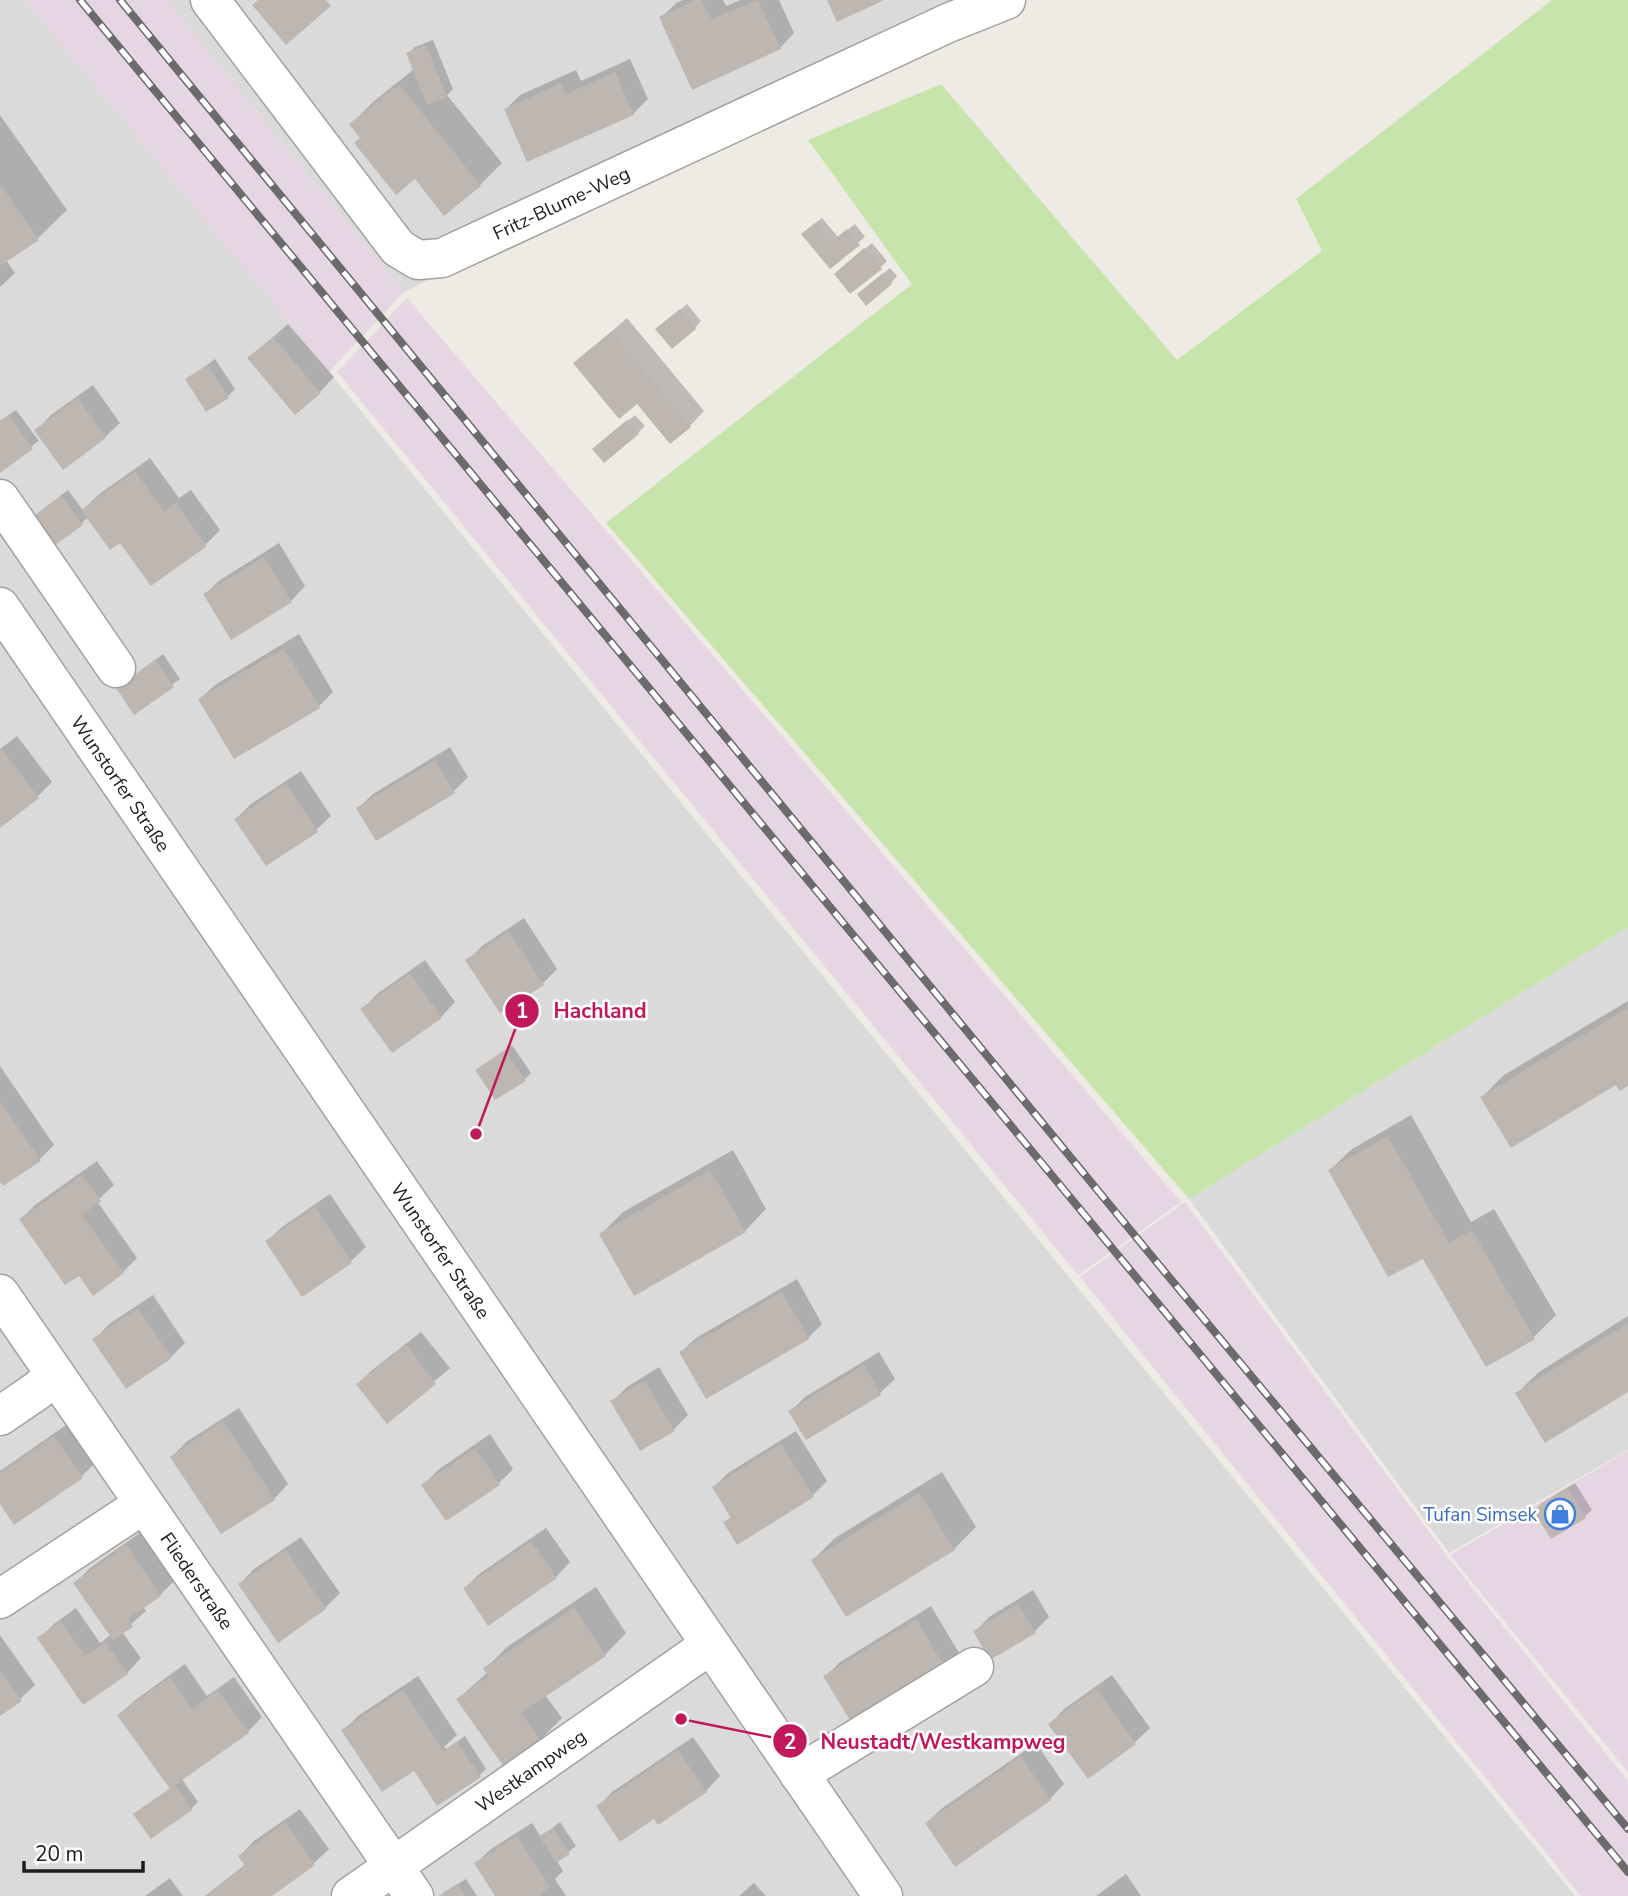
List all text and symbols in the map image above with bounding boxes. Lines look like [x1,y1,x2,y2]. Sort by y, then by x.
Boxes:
street label: Fritz-Blume-Weg [489,161,634,247]
street label: Wunstorfer Straße [64,711,176,857]
callout: Hachland [504,990,660,1032]
text: 1 [516,997,528,1025]
text: Hachland [554,997,647,1025]
street label: Wunstorfer Straße [384,1178,496,1324]
shop icon: Tufan Simsek [1543,1497,1577,1531]
place label: Tufan Simsek [1423,1502,1537,1528]
street label: Fliederstraße [154,1527,239,1635]
callout: Neustadt/Westkampweg [772,1720,1080,1762]
street label: Westkampweg [471,1724,592,1819]
text: 2 [784,1728,796,1756]
text: Neustadt/Westkampweg [821,1728,1065,1756]
scale bar [24,1829,144,1873]
text: 20 m [35,1840,84,1868]

